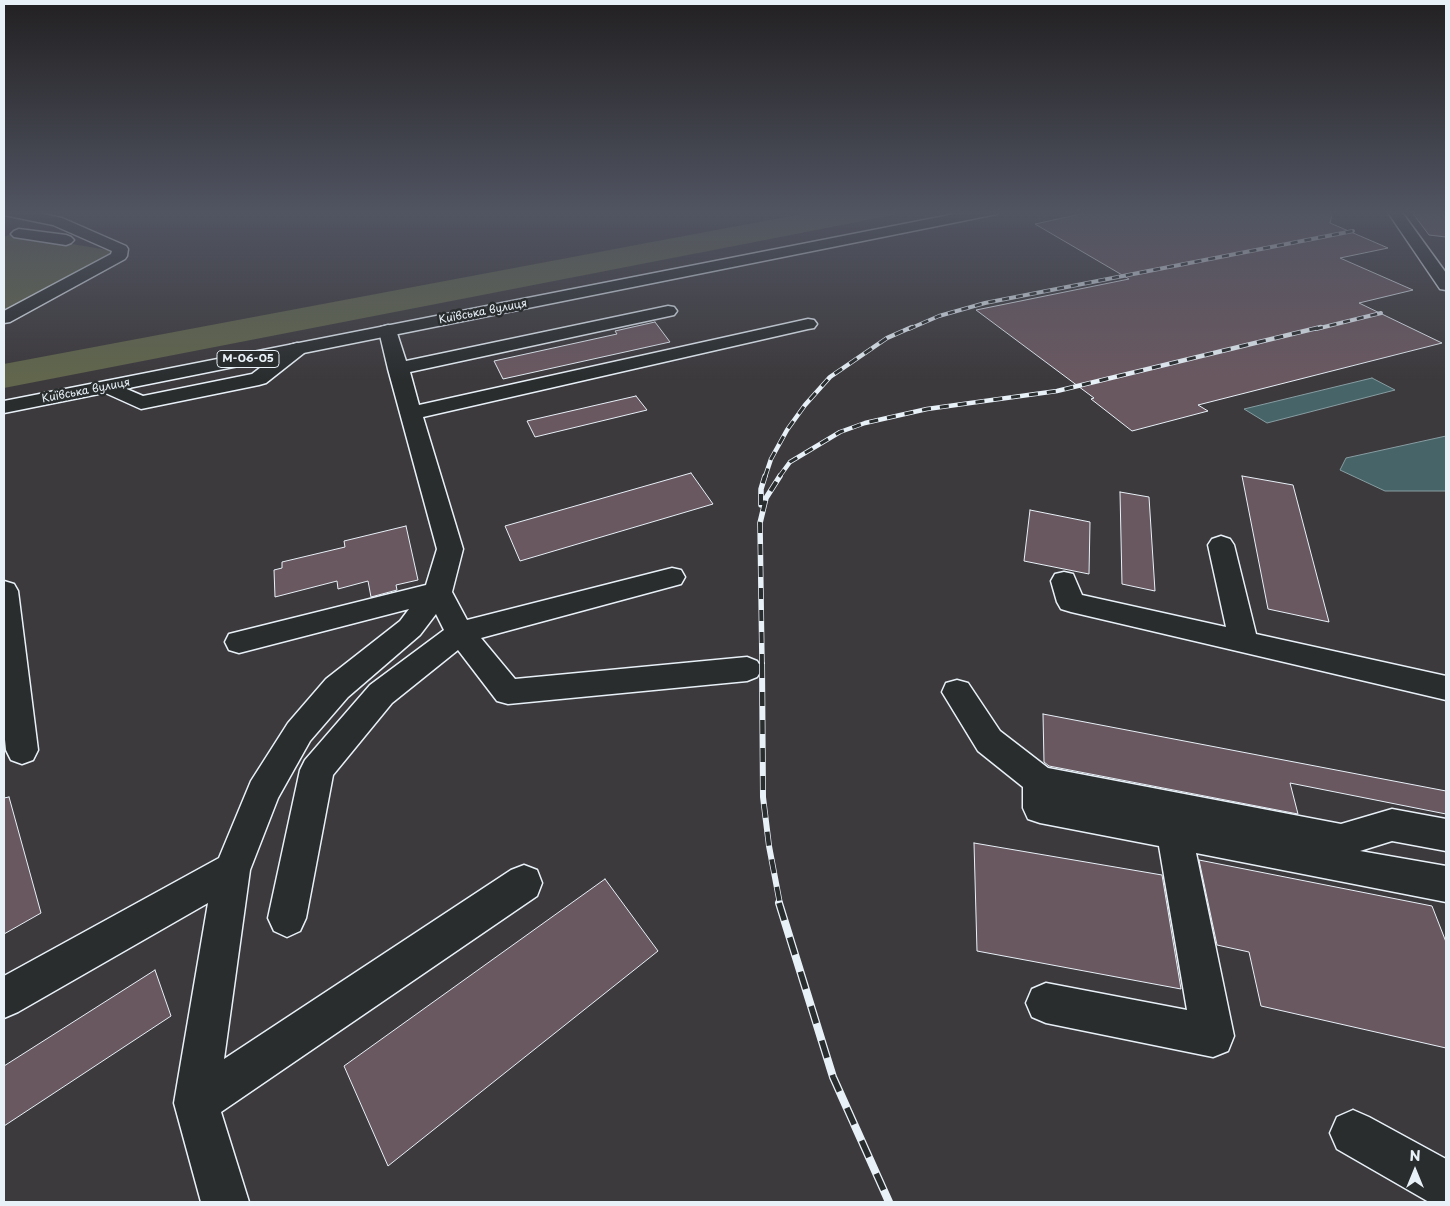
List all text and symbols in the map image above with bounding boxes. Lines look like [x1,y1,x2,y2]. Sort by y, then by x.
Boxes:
street label: Київська вулиця [438,297,528,327]
road number: М-06-05 [217,350,279,368]
street label: Київська вулиця [41,376,131,406]
text: N [1409,1145,1421,1166]
north arrow [1390,1146,1440,1196]

